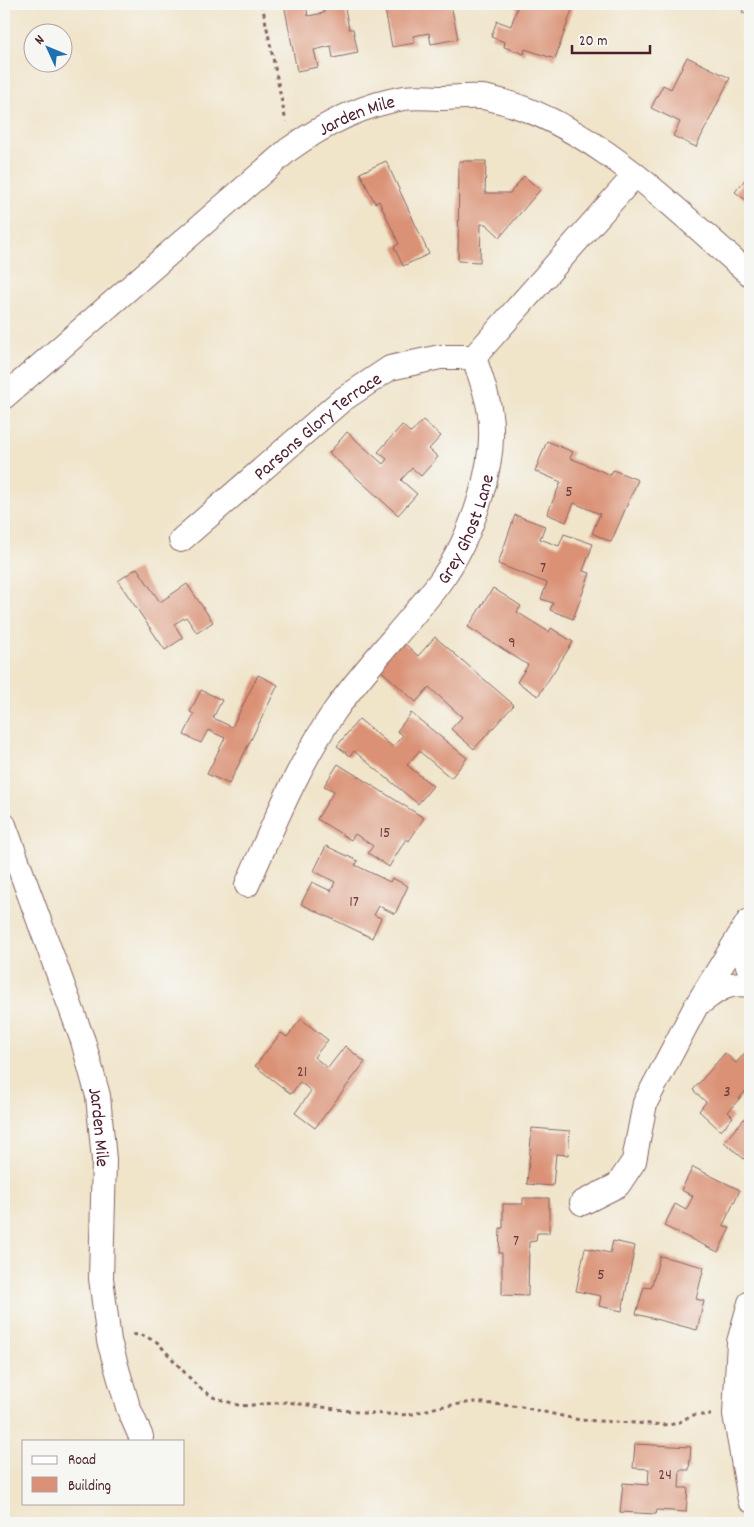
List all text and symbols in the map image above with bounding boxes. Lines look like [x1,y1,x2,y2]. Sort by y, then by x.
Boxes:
north arrow [22,22,72,72]
scale bar [572,22,649,54]
text: N [30,31,50,50]
text: 20 m [579,31,607,53]
street label: Jarden Mile [314,90,398,145]
street label: Parsons Glory Terrace [249,367,388,488]
street label: Grey Ghost Lane [432,472,503,591]
house number: 5 [565,481,573,504]
house number: 7 [540,557,546,580]
house number: 9 [508,632,516,655]
house number: 15 [380,822,390,845]
house number: 17 [349,891,359,914]
house number: 21 [297,1061,307,1084]
house number: 3 [723,1081,731,1104]
street label: Jarden Mile [79,1084,114,1167]
house number: 7 [513,1230,519,1253]
house number: 5 [597,1264,605,1287]
legend [22,1440,185,1504]
text: Road [68,1450,96,1472]
house number: 24 [658,1464,672,1487]
text: Building [68,1476,111,1498]

